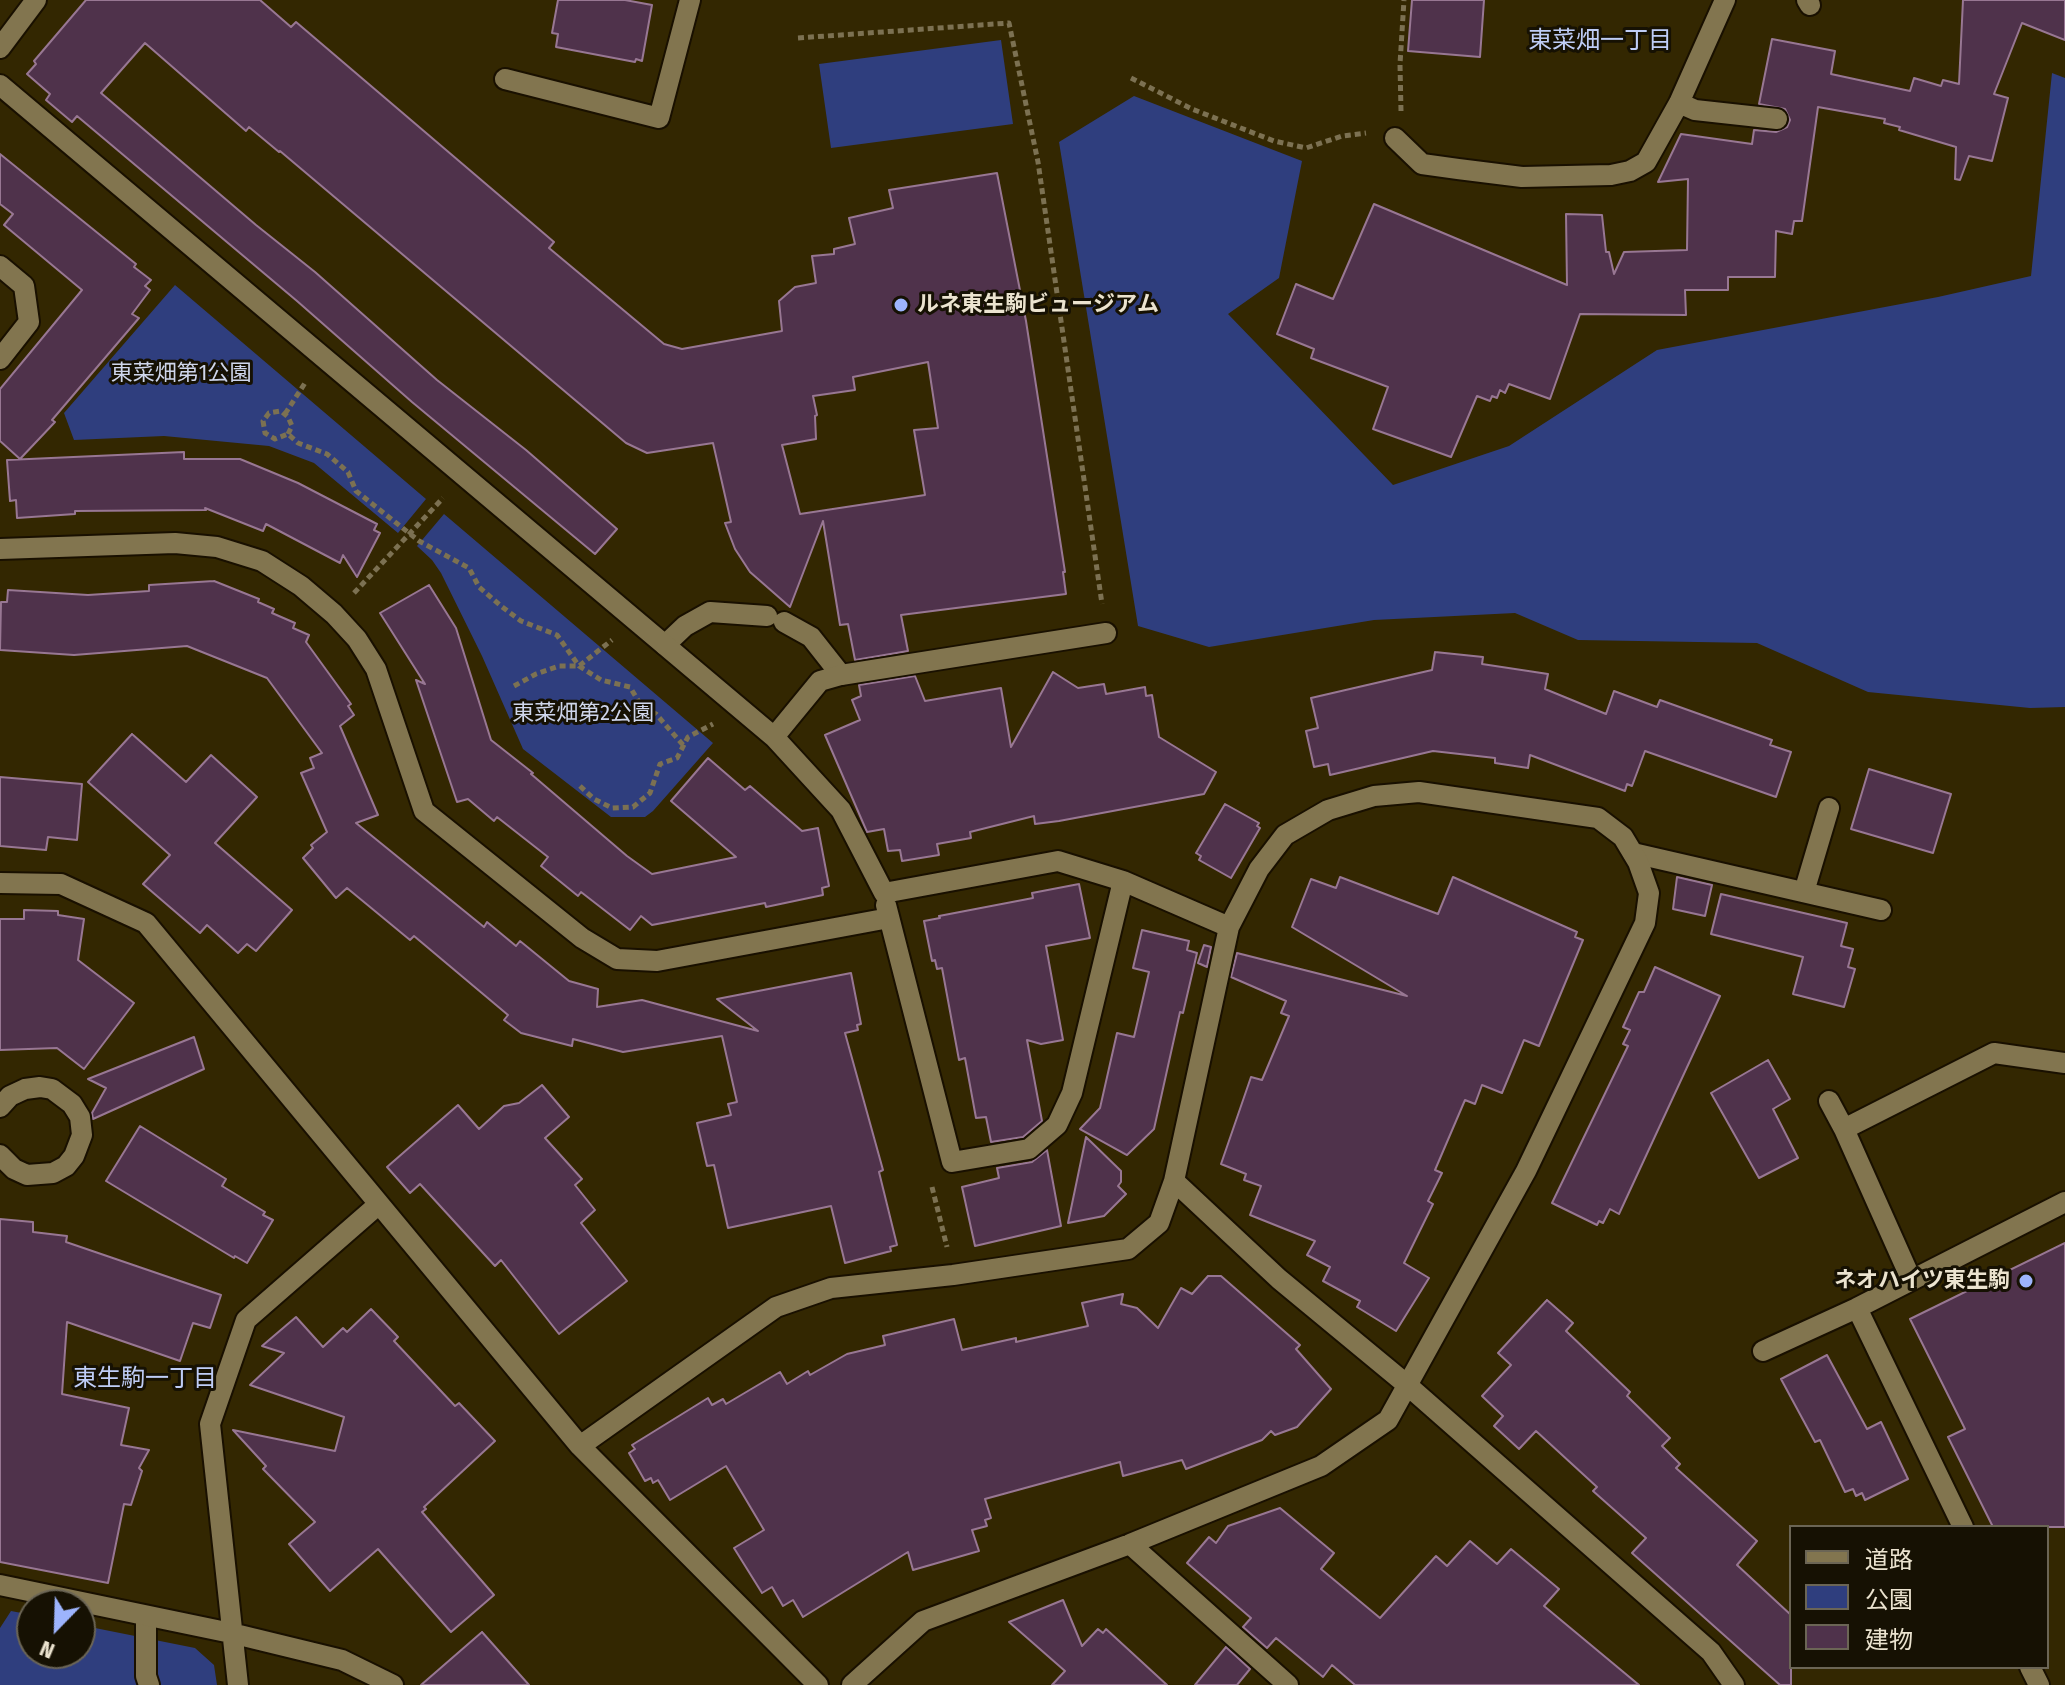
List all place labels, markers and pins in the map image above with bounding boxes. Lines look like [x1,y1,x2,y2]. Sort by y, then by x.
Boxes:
place label: ルネ東生駒ビュージアム [917,292,1159,318]
marker: ルネ東生駒ビュージアム [892,296,910,314]
place label: ネオハイツ東生駒 [1834,1268,2010,1294]
marker: ネオハイツ東生駒 [2017,1272,2035,1290]

